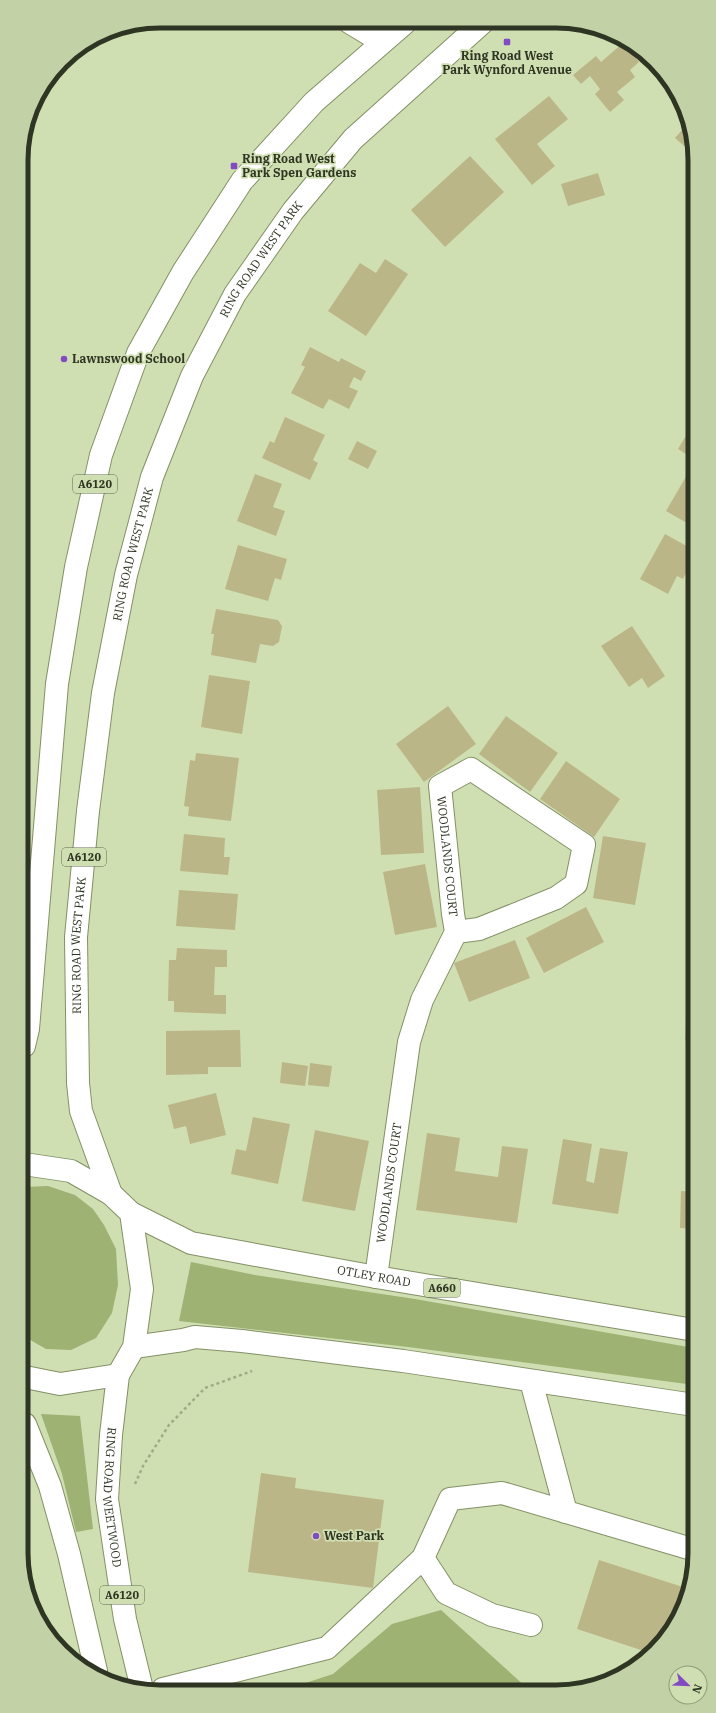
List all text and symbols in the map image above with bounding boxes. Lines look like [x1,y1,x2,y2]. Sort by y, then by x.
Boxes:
marker: Ring Road West Park Wynford Avenue [502,37,512,47]
place label: Ring Road West Park Wynford Avenue [442,48,572,77]
place label: Ring Road West Park Spen Gardens [242,151,356,180]
marker: Ring Road West Park Spen Gardens [229,161,239,171]
street label: RING ROAD WEST PARK [216,197,306,320]
place label: Lawnswood School [72,351,185,366]
marker: Lawnswood School [59,354,69,364]
road number: A6120 [73,475,117,493]
street label: RING ROAD WEST PARK [109,485,156,622]
street label: WOODLANDS COURT [434,795,461,917]
road number: A6120 [62,848,106,866]
street label: RING ROAD WEST PARK [68,876,89,1014]
street label: WOODLANDS COURT [373,1122,405,1244]
street label: OTLEY ROAD [336,1262,412,1290]
road number: A660 [424,1279,460,1297]
street label: RING ROAD WEETWOOD [100,1426,125,1568]
place label: West Park [324,1528,385,1543]
marker: West Park [311,1531,321,1541]
road number: A6120 [100,1586,144,1604]
north arrow [668,1665,708,1705]
text: N [689,1682,705,1696]

